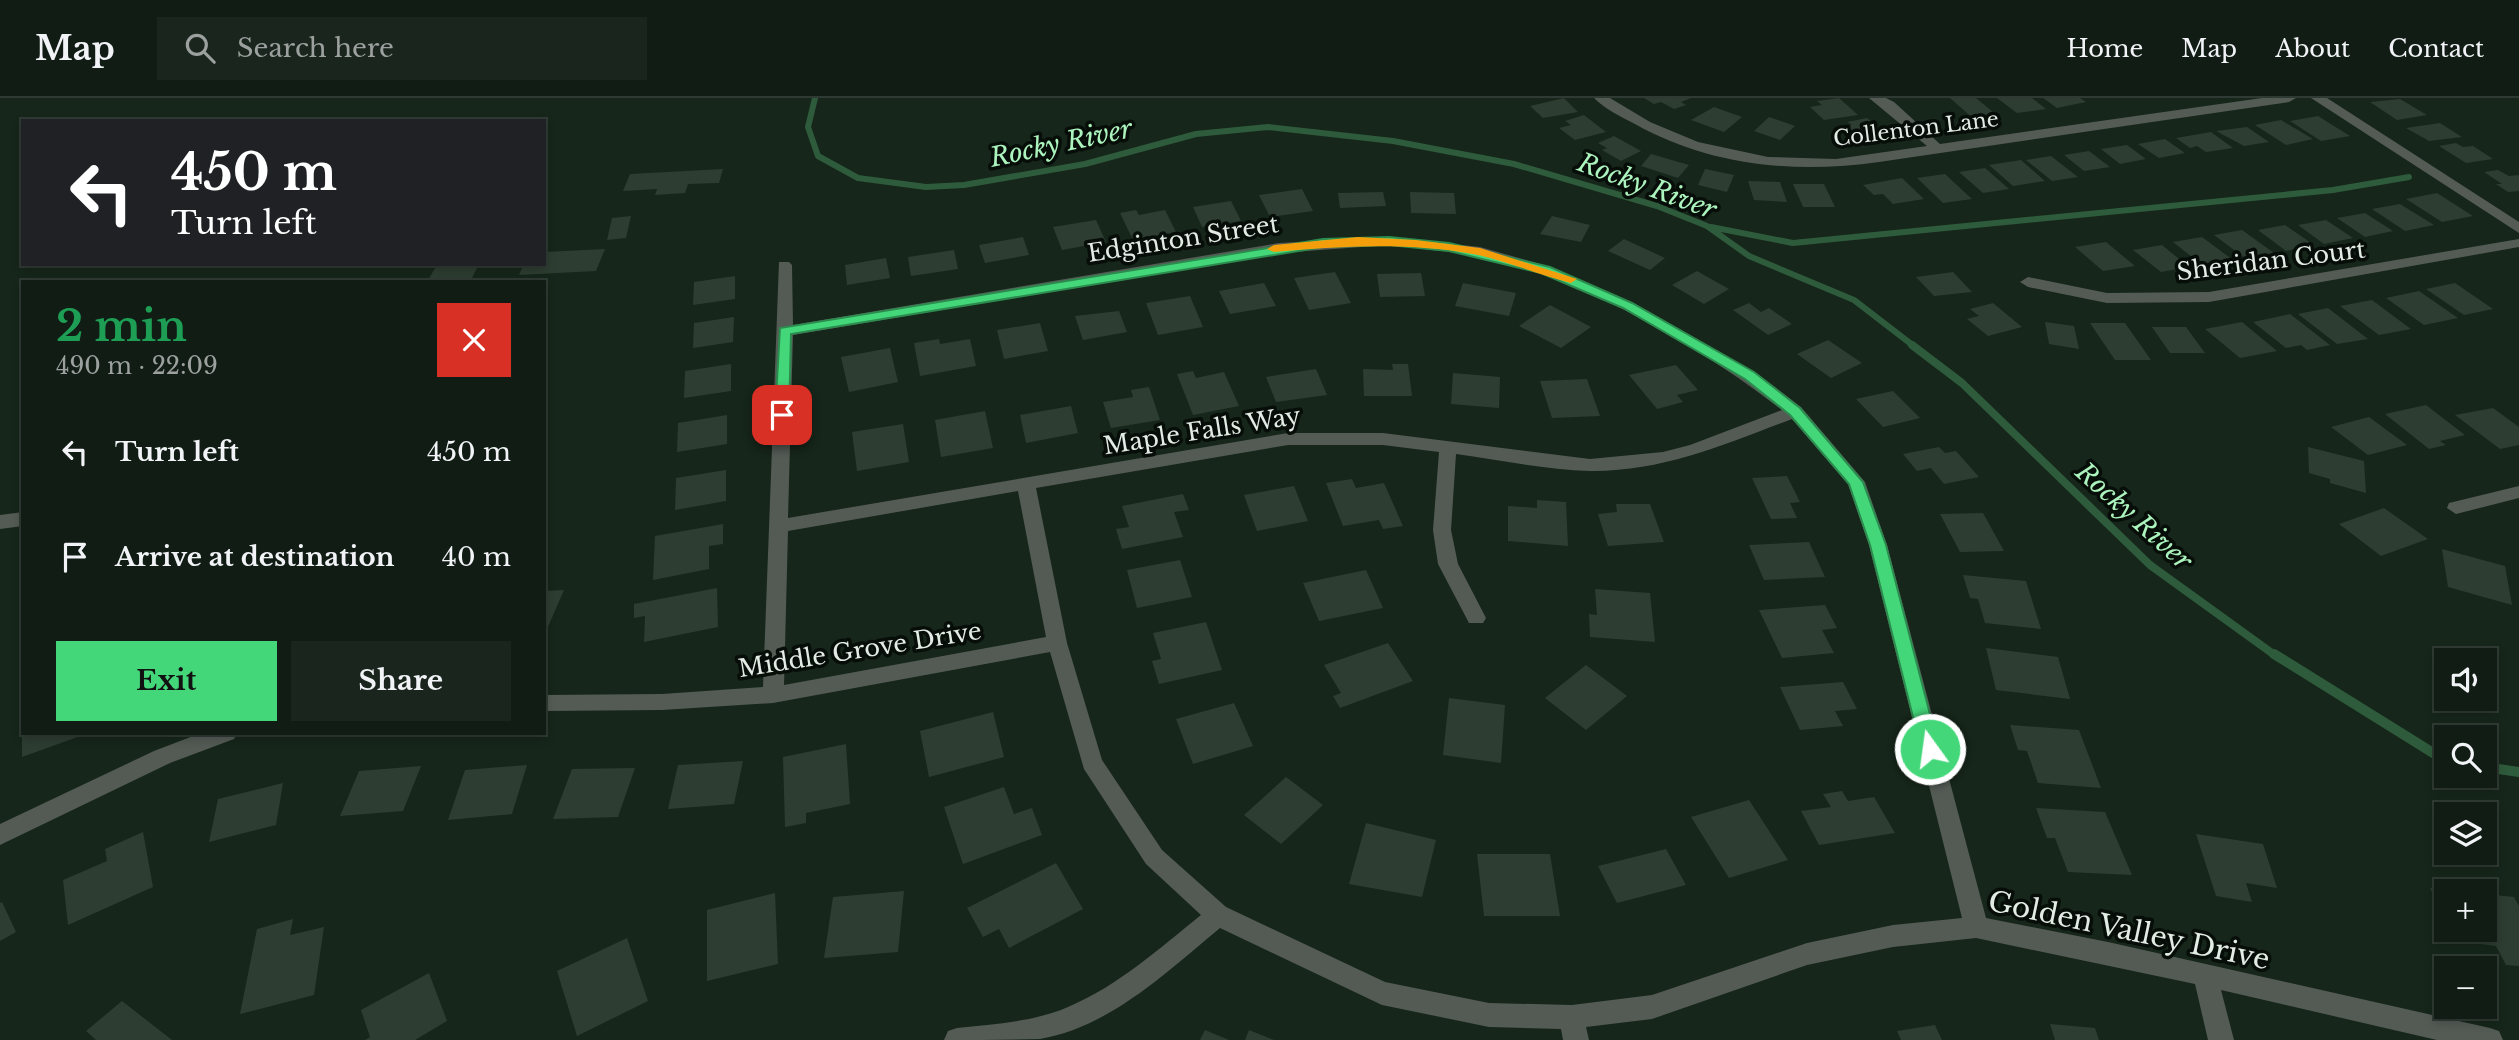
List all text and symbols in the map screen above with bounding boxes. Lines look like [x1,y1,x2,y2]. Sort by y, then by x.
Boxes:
search box [157,17,647,80]
text: Map [35,28,115,69]
icon: search [181,29,219,67]
text: Search here [237,32,394,64]
text: Home [2067,34,2143,63]
text: Map [2181,34,2237,63]
text: About [2275,34,2350,63]
text: Contact [2388,34,2484,63]
street label: Collenton Lane [1832,106,2000,152]
water label: Rocky River [986,112,1136,174]
text: 450 m [171,142,337,203]
water label: Rocky River [1572,146,1722,226]
icon: left [56,147,147,238]
text: Turn left [171,203,317,243]
street label: Edginton Street [1085,209,1281,268]
street label: Sheridan Court [2175,235,2367,286]
text: 2 min [56,300,187,352]
button: close [437,303,511,377]
text: 490 m · 22:09 [56,352,218,380]
pin [752,385,812,445]
icon: arrive [763,396,801,434]
street label: Maple Falls Way [1101,400,1303,460]
icon: left [56,433,94,471]
text: Turn left [115,436,239,468]
text: 450 m [427,436,511,468]
water label: Rocky River [2069,455,2199,577]
icon: arrive [56,538,94,576]
text: Arrive at destination [115,541,395,573]
text: 40 m [442,541,511,573]
street label: Middle Grove Drive [736,616,984,683]
button: Exit [56,641,277,721]
button: Share [291,641,511,721]
map controls [2434,648,2497,1019]
button: sound [2434,648,2497,711]
position arrow [1893,712,1967,786]
button: search [2434,725,2497,788]
button: layers [2434,802,2497,865]
button: + [2434,879,2497,942]
street label: Golden Valley Drive [1985,884,2273,977]
button: − [2434,956,2497,1019]

